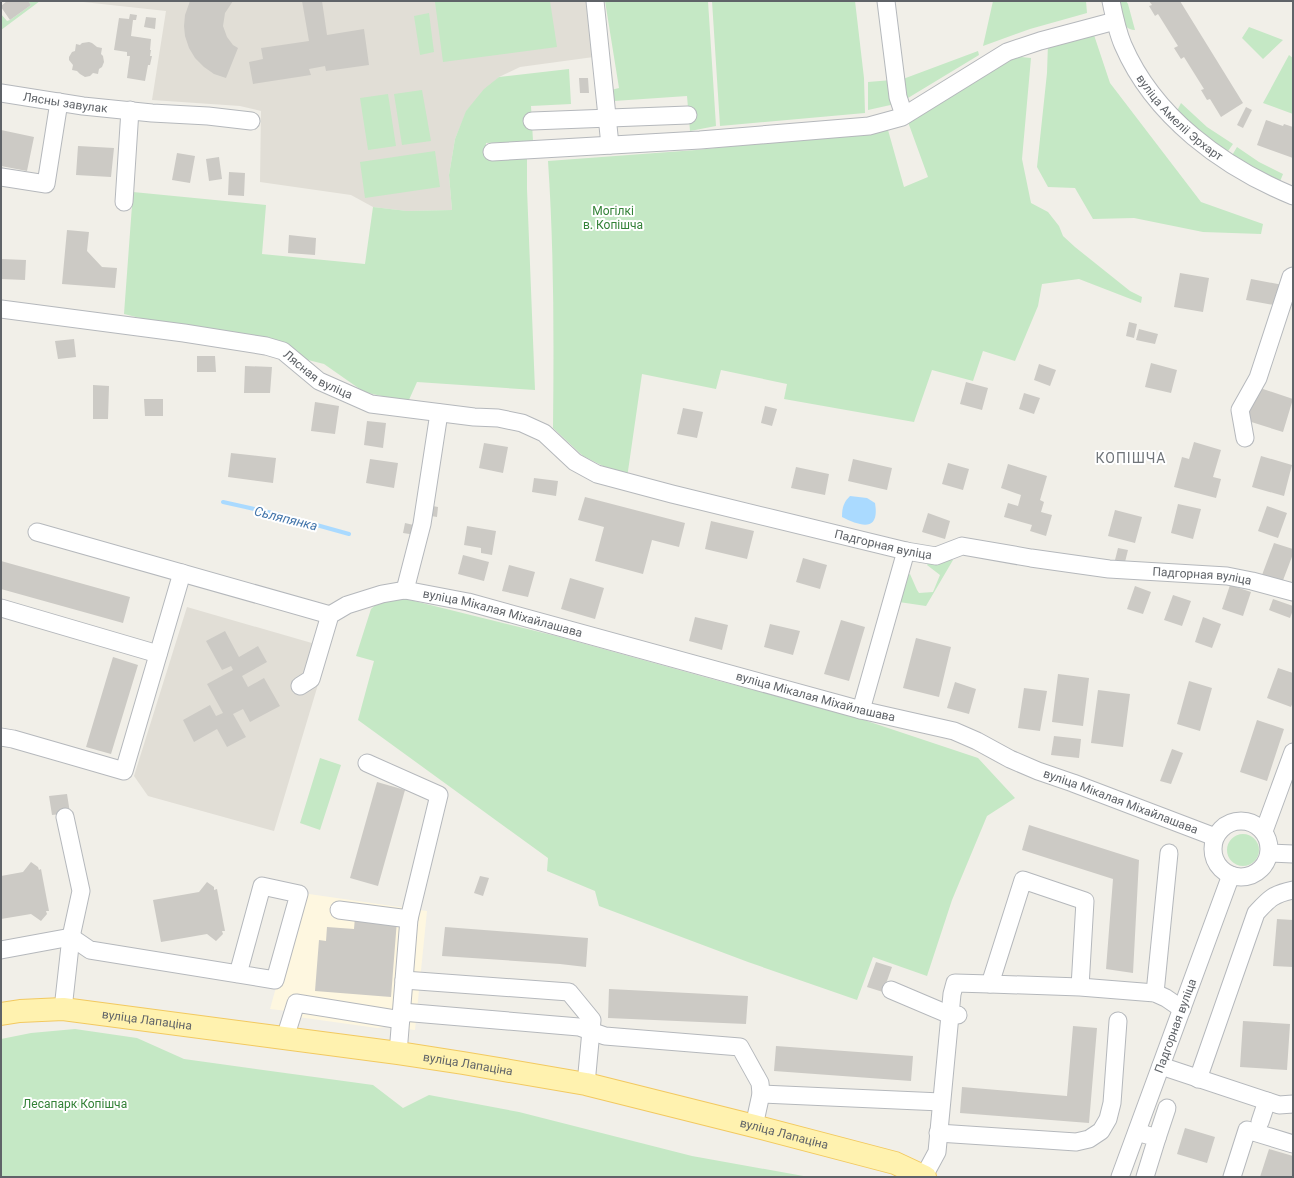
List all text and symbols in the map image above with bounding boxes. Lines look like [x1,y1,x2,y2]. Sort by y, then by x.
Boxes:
street label: вуліца Амеліі Эрхарт [1133,72,1226,164]
street label: Лясны завулак [22,90,109,116]
park label: Могілкі в. Копішча [583,204,643,232]
street label: Лясная вуліца [281,347,355,402]
district label: КОПІШЧА [1095,450,1167,466]
water label: Сьляпянка [253,503,319,534]
street label: Падгорная вуліца [833,527,933,562]
street label: Падгорная вуліца [1152,565,1253,588]
street label: вуліца Мікалая Міхайлашава [422,587,584,640]
street label: вуліца Мікалая Міхайлашава [734,669,897,724]
street label: вуліца Мікалая Міхайлашава [1042,766,1200,837]
street label: Падгорная вуліца [1152,977,1199,1075]
street label: вуліца Лапаціна [101,1007,193,1033]
street label: вуліца Лапаціна [422,1050,514,1078]
park label: Лесапарк Копішча [23,1097,127,1111]
street label: вуліца Лапаціна [738,1116,830,1152]

